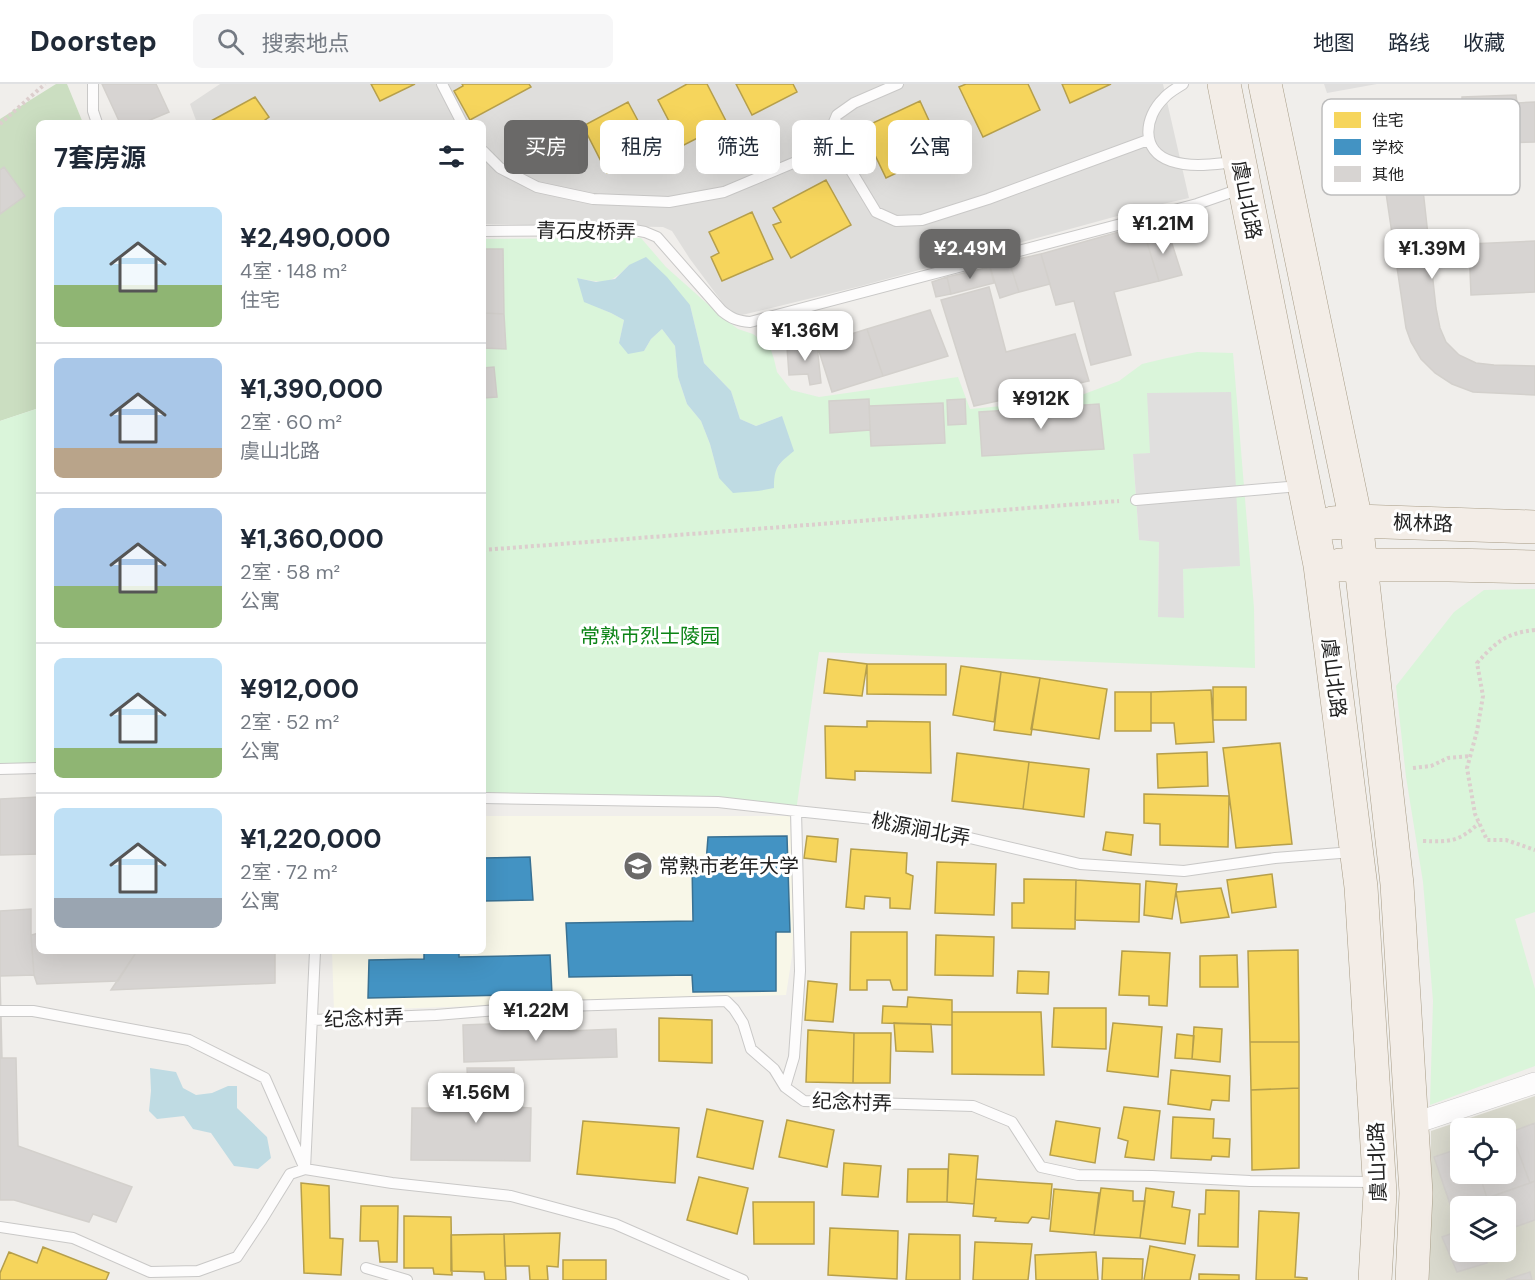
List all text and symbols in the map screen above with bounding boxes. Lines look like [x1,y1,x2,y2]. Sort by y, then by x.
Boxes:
search box [193,14,613,68]
text: Doorstep [30,23,157,60]
icon: search [214,25,247,58]
text: 搜索地点 [262,29,350,58]
text: 地图 [1313,29,1355,57]
text: 路线 [1388,29,1430,57]
text: 收藏 [1463,29,1505,57]
legend [1322,99,1520,195]
text: 住宅 [1372,110,1404,131]
chip: 买房 [504,120,588,174]
chip: 租房 [600,120,684,174]
chip: 筛选 [696,120,780,174]
chip: 新上 [792,120,876,174]
chip: 公寓 [888,120,972,174]
text: 学校 [1372,137,1404,158]
icon: filters [435,140,468,173]
text: 7套房源 [54,141,146,175]
street label: 虞山北路 [1227,158,1267,242]
text: 其他 [1372,164,1404,185]
pin: ¥1.21M [1114,204,1212,255]
text: ¥1.21M [1132,210,1194,236]
street label: 青石皮桥弄 [536,217,636,245]
text: ¥2,490,000 [240,221,391,255]
pin: ¥2.49M [921,229,1019,280]
pin: ¥1.39M [1383,229,1481,280]
icon: home [102,231,174,303]
text: ¥2.49M [934,235,1007,261]
text: ¥1.39M [1398,235,1466,261]
text: 4室 · 148 m² [240,258,347,284]
text: 住宅 [240,287,280,313]
pin: ¥1.36M [756,311,854,362]
text: ¥1.36M [771,317,839,343]
text: ¥1,390,000 [240,372,383,406]
pin: ¥912K [999,379,1083,430]
icon: home [102,382,174,454]
text: ¥912K [1012,385,1070,411]
text: 2室 · 60 m² [240,409,342,435]
text: 虞山北路 [240,438,320,464]
street label: 枫林路 [1393,509,1453,537]
text: ¥1,360,000 [240,522,384,556]
icon: home [102,532,174,604]
text: 2室 · 58 m² [240,559,340,585]
text: 公寓 [240,588,280,614]
park label: 常熟市烈士陵园 [580,623,720,649]
street label: 虞山北路 [1316,637,1352,719]
text: ¥912,000 [240,672,359,706]
icon: home [102,682,174,754]
text: 2室 · 52 m² [240,709,339,735]
text: 公寓 [240,738,280,764]
street label: 桃源涧北弄 [869,807,973,851]
text: ¥1,220,000 [240,822,382,856]
icon: home [102,832,174,904]
school or university icon: 常熟市老年大学 [622,850,654,882]
place label: 常熟市老年大学 [659,853,799,879]
text: 2室 · 72 m² [240,859,338,885]
text: 公寓 [240,888,280,914]
pin: ¥1.22M [487,991,585,1042]
text: ¥1.22M [503,997,569,1023]
street label: 纪念村弄 [324,1004,404,1032]
pin: ¥1.56M [427,1073,525,1124]
text: ¥1.56M [442,1079,510,1105]
street label: 纪念村弄 [812,1088,892,1116]
map controls [1450,1118,1516,1262]
button: locate [1450,1118,1516,1184]
street label: 虞山北路 [1363,1122,1391,1202]
button: layers [1450,1196,1516,1262]

